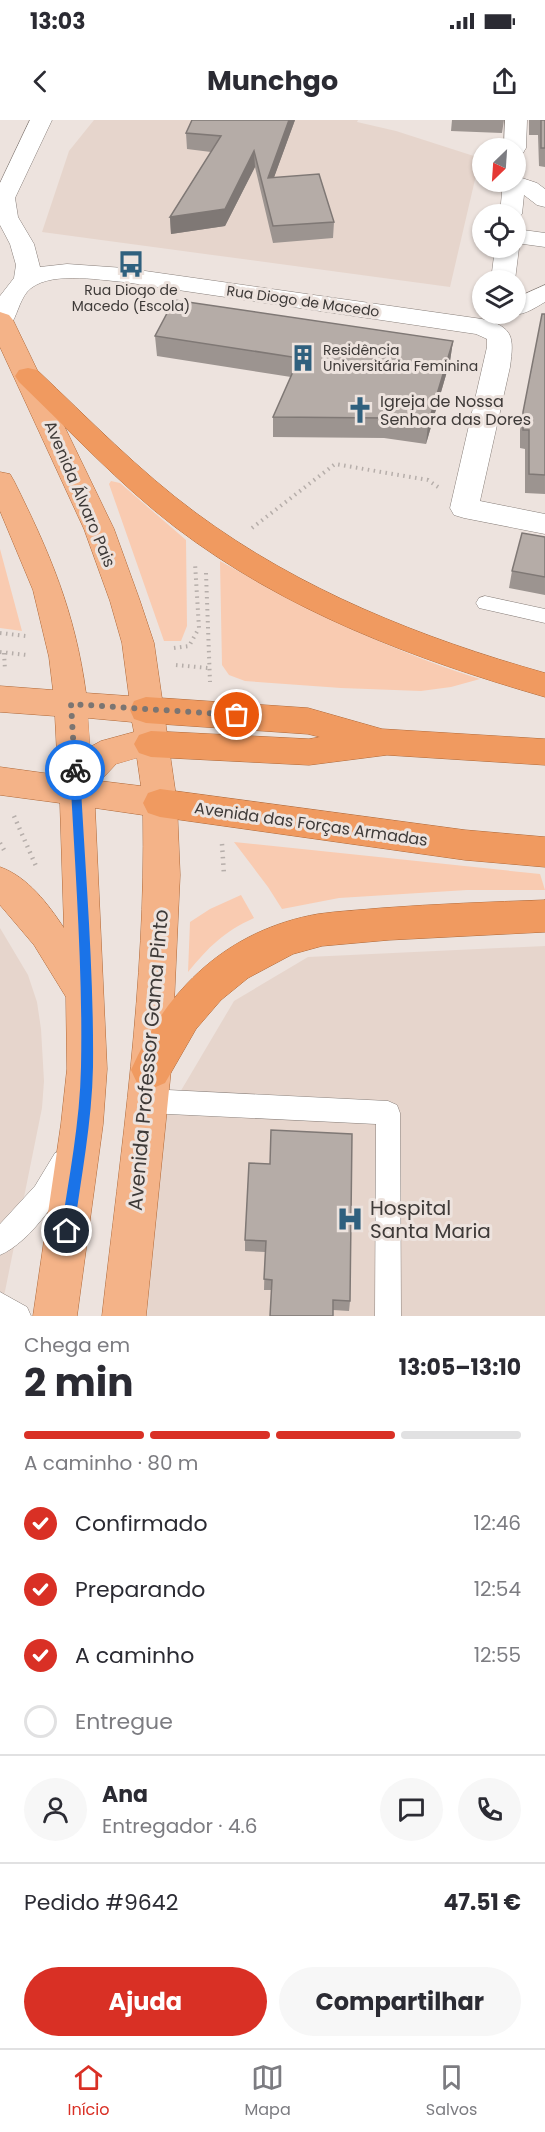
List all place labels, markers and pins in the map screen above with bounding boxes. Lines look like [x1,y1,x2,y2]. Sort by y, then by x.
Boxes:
bus stop icon: Rua Diogo de Macedo (Escola) [116,249,146,279]
place label: Rua Diogo de Macedo (Escola) [72,280,190,316]
place label: Residência Universitária Feminina [323,340,478,376]
building icon: Residência Universitária Feminina [288,343,318,373]
place label: Igreja de Nossa Senhora das Dores [380,390,531,431]
church icon: Igreja de Nossa Senhora das Dores [345,395,375,425]
pin [211,689,262,740]
place label: Hospital Santa Maria [370,1194,491,1245]
hospital icon: Hospital Santa Maria [335,1204,365,1234]
pin [41,1205,92,1256]

